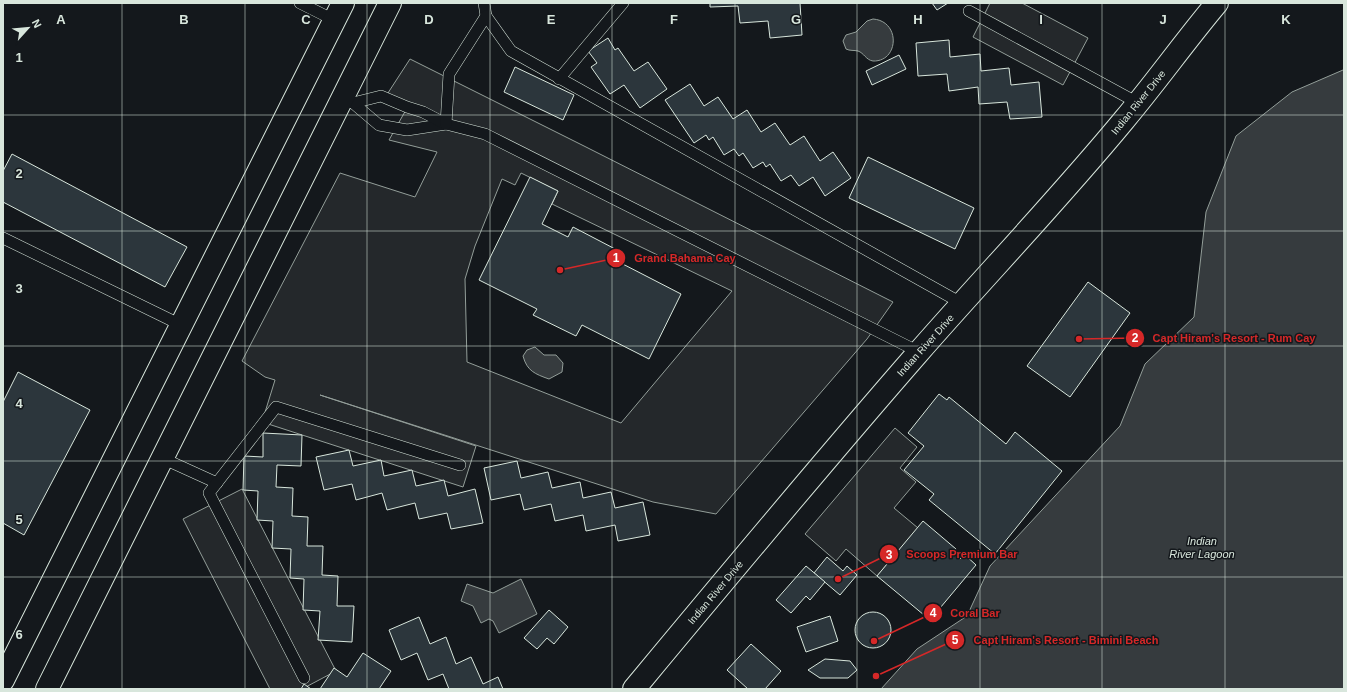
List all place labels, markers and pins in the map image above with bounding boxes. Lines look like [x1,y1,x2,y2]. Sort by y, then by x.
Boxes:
callout: Grand Bahama Cay [606,247,744,270]
callout: Capt Hiram's Resort - Rum Cay [1125,327,1324,350]
callout: Scoops Premium Bar [879,543,1026,566]
callout: Coral Bar [923,601,1008,624]
callout: Capt Hiram's Resort - Bimini Beach [945,628,1166,651]

